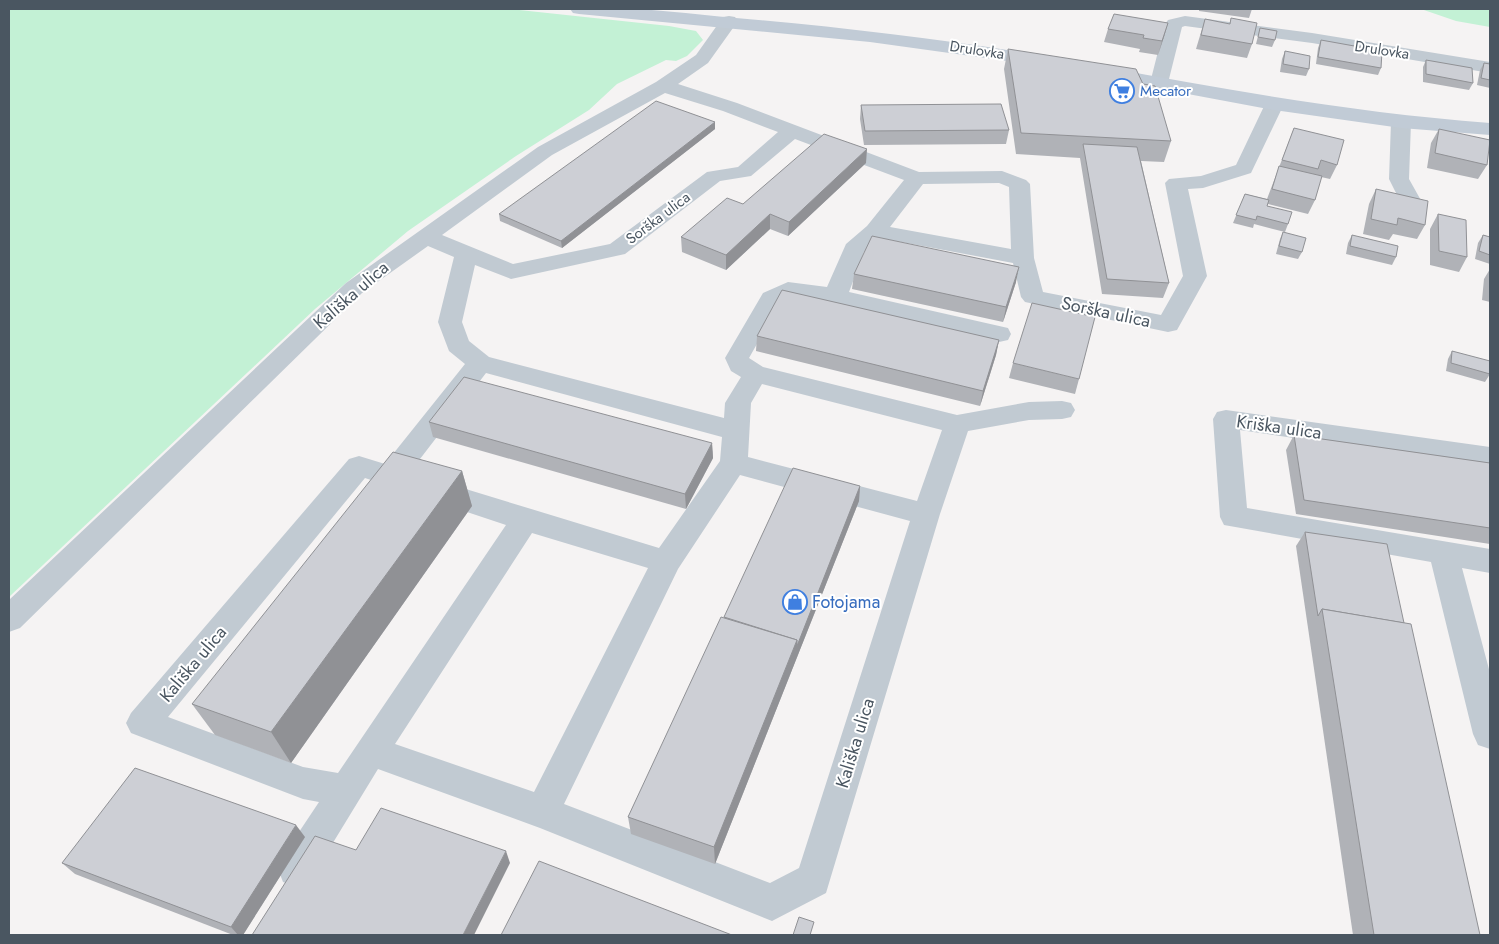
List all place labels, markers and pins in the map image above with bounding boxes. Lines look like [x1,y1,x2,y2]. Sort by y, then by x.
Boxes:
supermarket icon: Mecator [1109,78,1135,104]
place label: Mecator [1140,80,1192,102]
shop icon: Fotojama [782,589,808,615]
place label: Fotojama [812,589,880,615]

